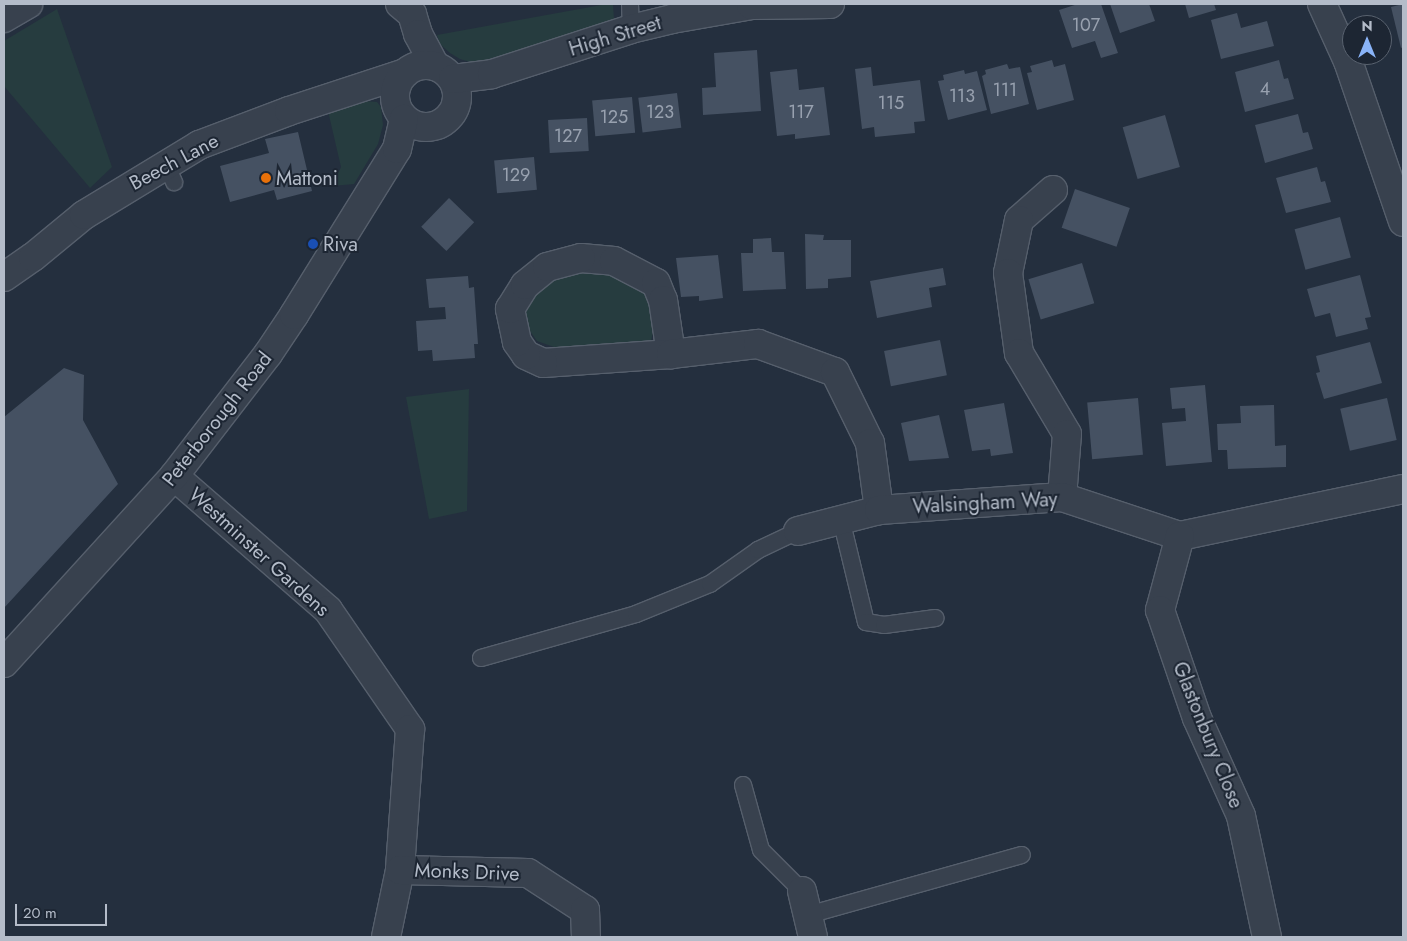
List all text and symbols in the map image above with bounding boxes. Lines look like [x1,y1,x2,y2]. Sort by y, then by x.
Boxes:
street label: High Street [566,11,664,61]
house number: 107 [1072,14,1100,36]
north arrow [1342,15,1392,65]
text: N [1361,16,1373,36]
house number: 4 [1260,78,1270,100]
house number: 111 [993,79,1017,101]
house number: 113 [949,85,975,107]
house number: 115 [878,92,904,114]
house number: 123 [646,101,674,123]
house number: 117 [788,101,814,123]
house number: 125 [600,106,628,128]
house number: 127 [554,125,582,147]
street label: Beech Lane [125,129,223,195]
house number: 129 [502,164,530,186]
place label: Mattoni [276,166,338,190]
marker: Mattoni [260,172,272,184]
place label: Riva [323,232,358,256]
marker: Riva [307,238,319,250]
street label: Peterborough Road [157,347,277,491]
street label: Westminster Gardens [184,483,334,621]
street label: Walsingham Way [912,487,1058,519]
street label: Glastonbury Close [1168,658,1248,812]
street label: Monks Drive [414,858,520,886]
scale bar [18,894,110,926]
text: 20 m [23,902,57,924]

